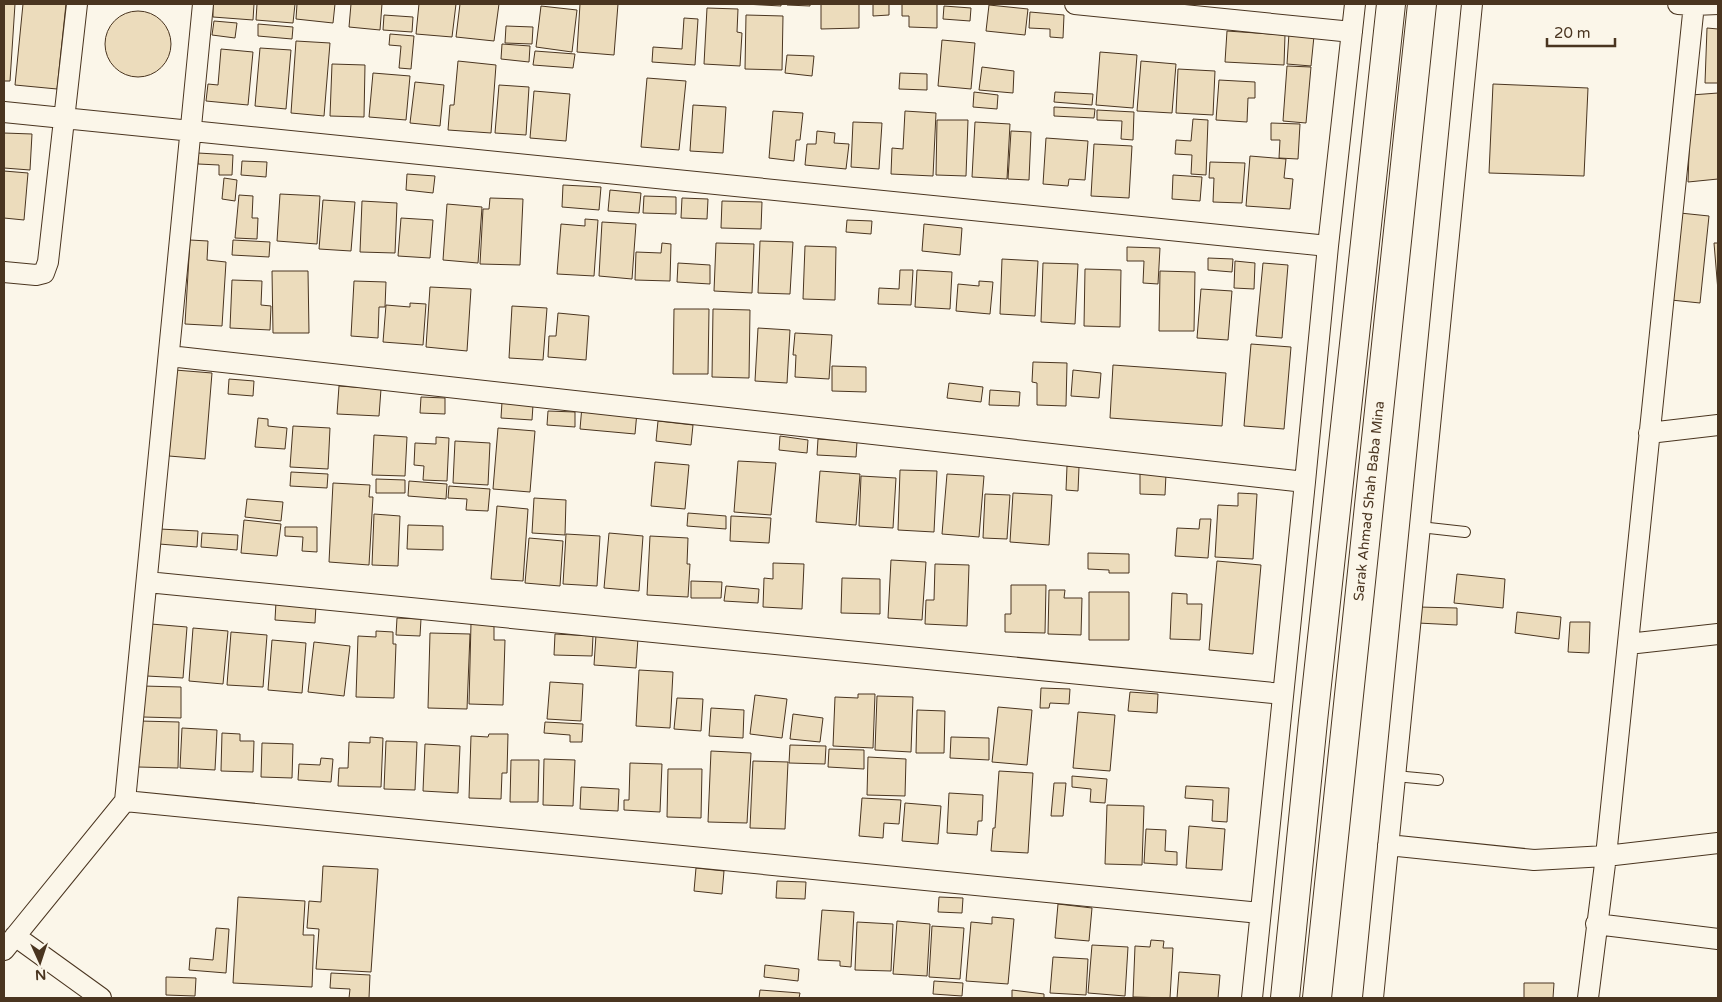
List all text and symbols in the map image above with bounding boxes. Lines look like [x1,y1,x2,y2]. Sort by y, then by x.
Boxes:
scale bar [1547,15,1614,47]
text: 20 m [1554,24,1591,42]
street label: Sarak Ahmad Shah Baba Mina [1350,400,1388,602]
north arrow [15,937,65,987]
text: N [35,966,47,983]

